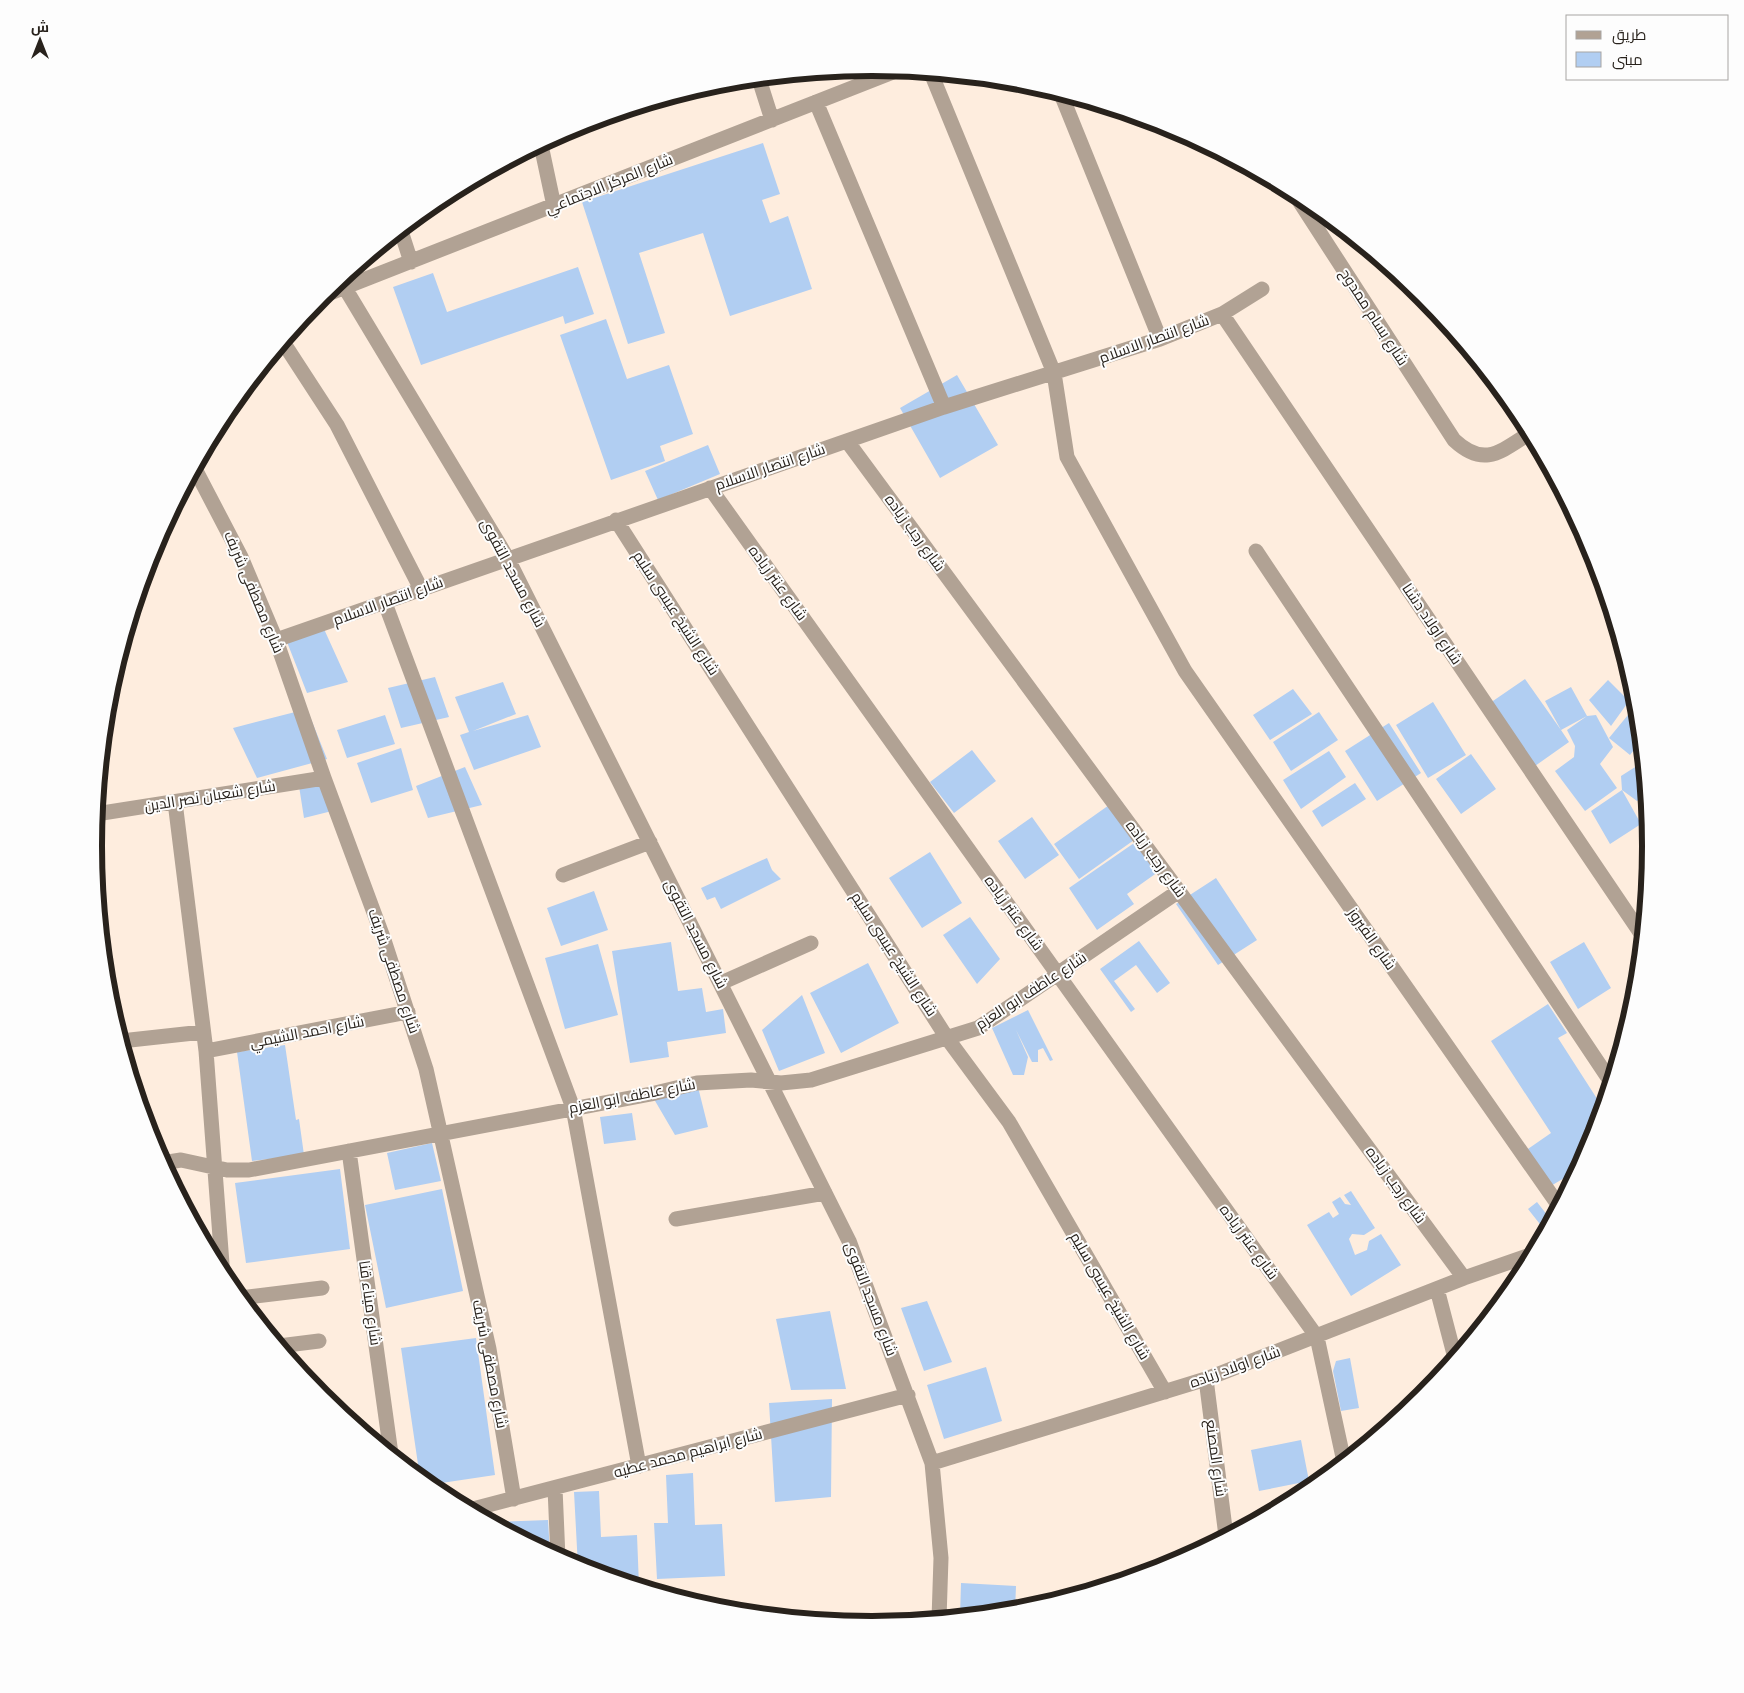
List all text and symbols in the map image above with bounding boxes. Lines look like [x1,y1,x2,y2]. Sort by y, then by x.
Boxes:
north arrow [15,15,65,65]
legend [1566,15,1729,80]
text: ش [31,17,49,38]
text: طريق [1612,24,1646,47]
text: مبنى [1612,49,1643,72]
street label: شارع المركز الاجتماعي [542,148,677,221]
street label: شارع بسام ممدوح [1333,264,1414,370]
street label: شارع انتصار الاسلام [1096,309,1212,370]
street label: شارع انتصار الاسلام [712,438,829,497]
street label: شارع رجب زياده [879,490,951,577]
street label: شارع مسجد التقوى [474,515,551,632]
street label: شارع مصطفى شريف [217,528,290,657]
street label: شارع عنتر زياده [742,541,813,626]
street label: شارع الشيخ عيسى سليم [627,546,725,680]
street label: شارع انتصار الاسلام [330,571,446,632]
street label: شارع اولاد دشنا [1396,579,1467,670]
street label: شارع شعبان نصر الدين [143,775,277,818]
street label: شارع رجب زياده [1120,816,1192,903]
street label: شارع عنتر زياده [978,871,1049,956]
street label: شارع مسجد التقوى [658,875,733,993]
street label: شارع الشيخ عيسى سليم [845,887,943,1021]
street label: شارع الفيروز [1341,903,1402,975]
street label: شارع مصطفى شريف [361,906,426,1037]
street label: شارع عاطف ابو العزم [971,947,1092,1036]
street label: شارع احمد الشيمي [248,1010,366,1055]
street label: شارع عاطف ابو العزم [567,1073,698,1120]
street label: شارع رجب زياده [1360,1142,1432,1229]
street label: شارع عنتر زياده [1213,1200,1284,1285]
street label: شارع الشيخ عيسى سليم [1063,1228,1156,1365]
street label: شارع مسجد التقوى [838,1239,903,1360]
street label: شارع ميناء قنا [352,1259,387,1347]
street label: شارع مصطفى شريف [466,1298,513,1430]
street label: شارع اولاد زياده [1186,1340,1284,1395]
street label: شارع المصنع [1199,1418,1232,1498]
street label: شارع ابراهيم محمد عطيه [611,1423,765,1484]

